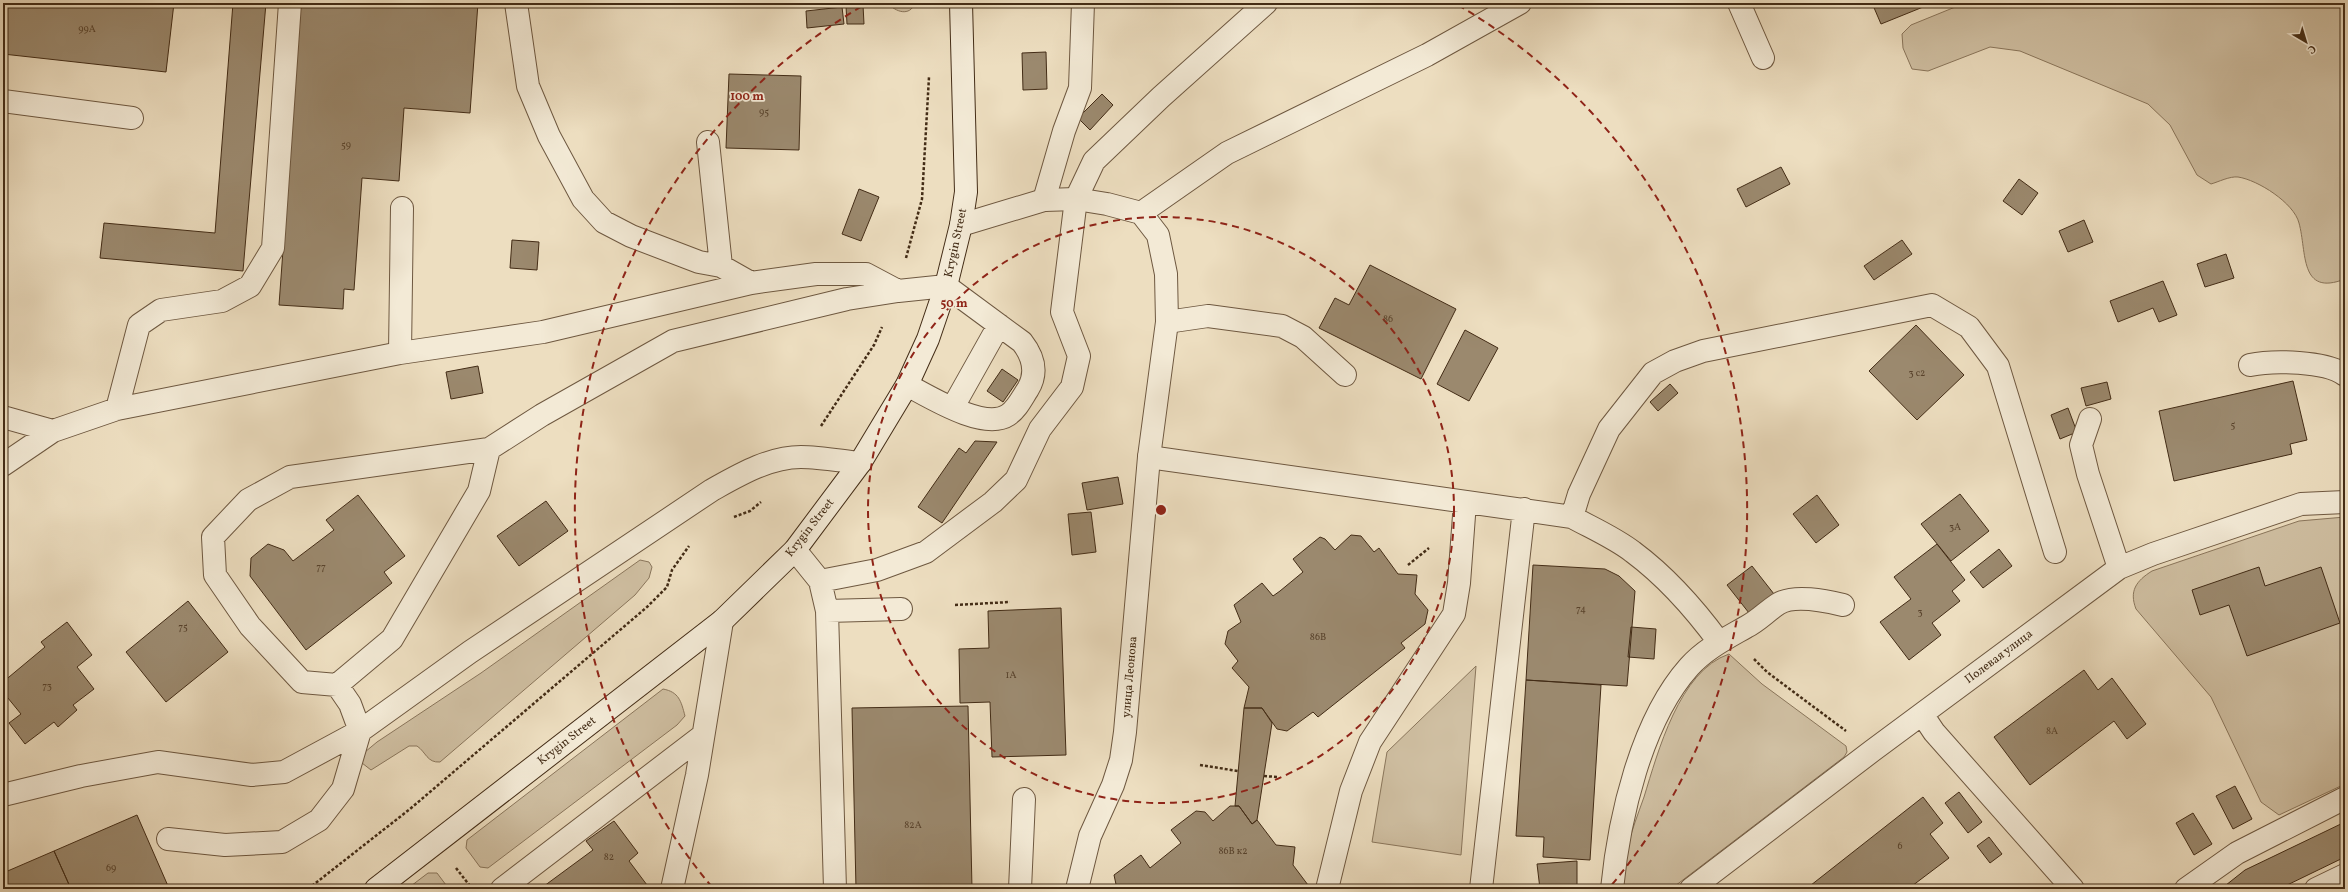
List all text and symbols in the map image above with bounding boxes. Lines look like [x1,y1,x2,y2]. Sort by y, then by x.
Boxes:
house number: 99А [78,22,96,36]
north arrow [2286,22,2326,62]
text: С [2304,41,2319,57]
text: 100 m [730,89,764,105]
house number: 95 [759,105,769,119]
house number: 59 [341,138,351,152]
street label: Krygin Street [941,207,971,279]
text: 50 m [940,296,968,312]
house number: 86 [1383,312,1393,326]
house number: 3 с2 [1909,366,1925,380]
house number: 5 [2231,418,2236,432]
street label: Krygin Street [782,495,838,561]
centre of rings [1154,503,1168,517]
house number: 3А [1949,520,1961,534]
house number: 77 [316,560,326,574]
house number: 74 [1576,602,1586,616]
house number: 3 [1917,605,1923,619]
house number: 75 [178,620,188,634]
street label: Полевая улица [1962,626,2036,688]
house number: 86В [1310,630,1326,644]
street label: улица Леонова [1118,636,1142,718]
house number: 1А [1006,668,1016,682]
house number: 73 [42,679,52,693]
street label: Krygin Street [534,713,600,769]
house number: 8А [2046,724,2058,738]
house number: 82А [904,818,922,832]
house number: 6 [1897,839,1903,853]
house number: 86В к2 [1218,844,1248,858]
house number: 82 [604,850,614,864]
house number: 69 [106,861,116,875]

